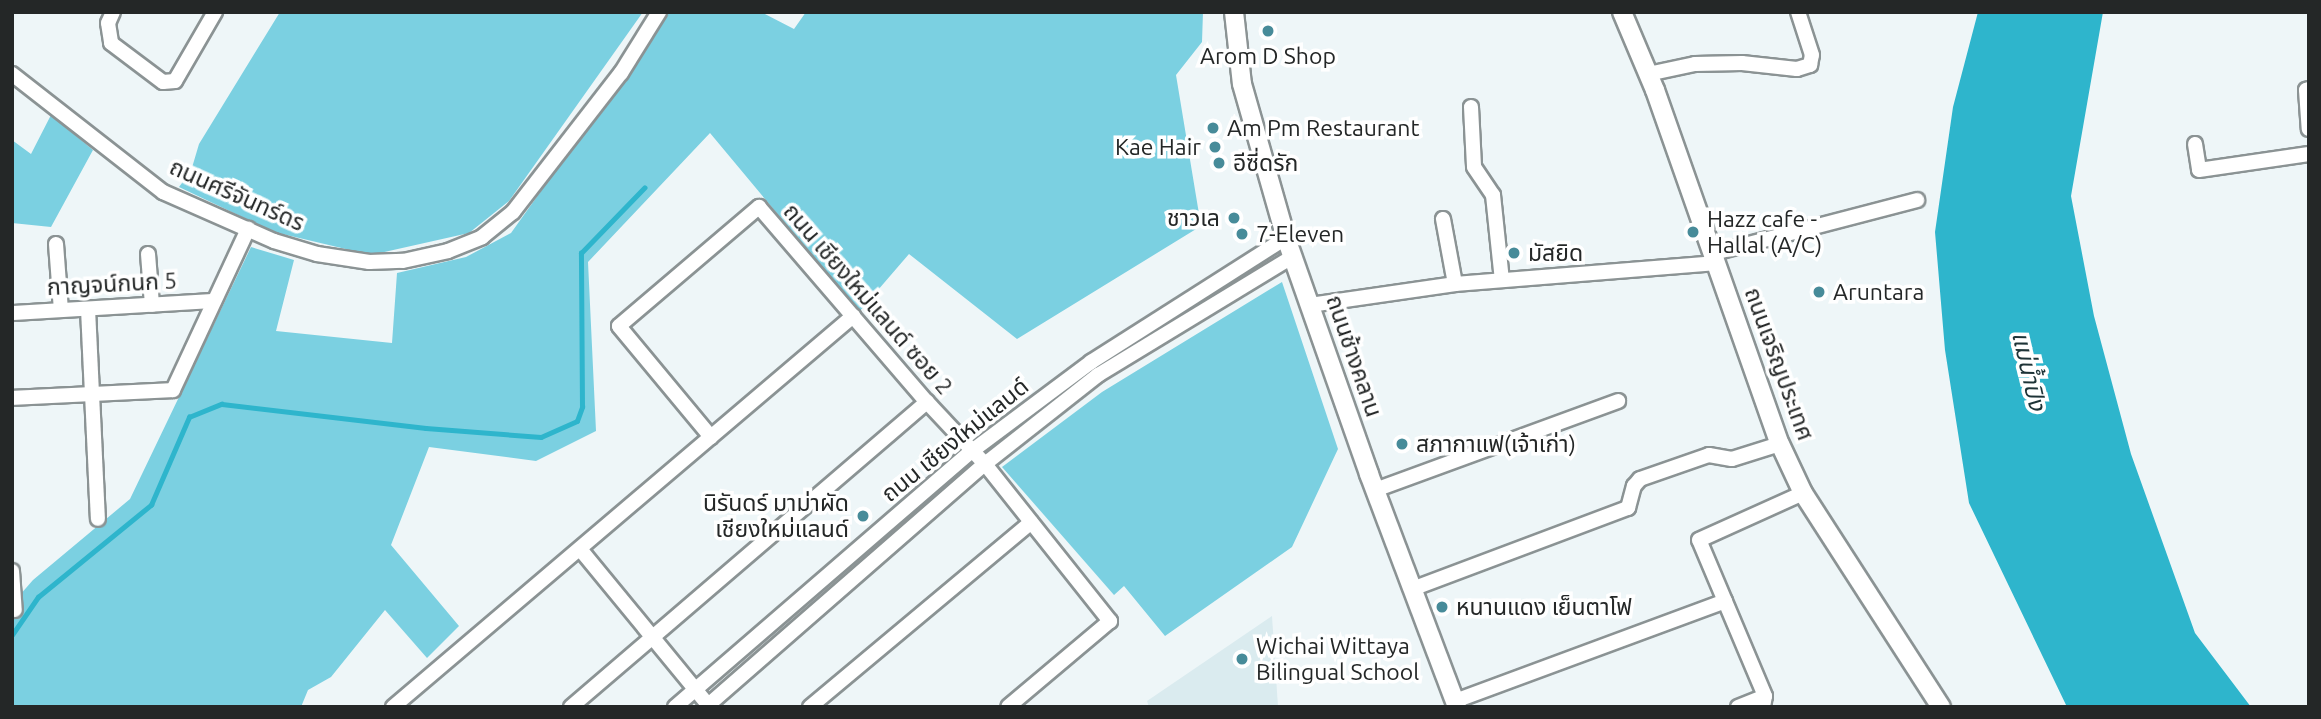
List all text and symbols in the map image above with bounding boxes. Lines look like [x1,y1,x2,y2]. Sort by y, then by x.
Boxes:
marker: Arom D Shop [1260,23,1276,39]
place label: Arom D Shop [1200,42,1336,70]
place label: Am Pm Restaurant [1227,114,1420,142]
marker: Am Pm Restaurant [1205,120,1221,136]
place label: Kae Hair [1115,133,1201,161]
marker: Kae Hair [1207,139,1223,155]
place label: อีซี่ดรัก [1233,149,1298,177]
street label: ถนนศรีจันทร์ดร [165,153,309,237]
marker: อีซี่ดรัก [1211,155,1227,171]
street label: ถนน เชียงใหม่แลนด์ ซอย 2 [777,198,959,400]
place label: ชาวเล [1167,204,1220,232]
place label: Hazz cafe - Hallal (A/C) [1707,205,1822,259]
marker: ชาวเล [1226,210,1242,226]
place label: 7-Eleven [1256,220,1344,248]
marker: Hazz cafe - Hallal (A/C) [1685,224,1701,240]
marker: 7-Eleven [1234,226,1250,242]
place label: มัสยิด [1528,239,1583,267]
marker: มัสยิด [1506,245,1522,261]
street label: กาญจน์กนก 5 [46,267,178,301]
place label: Aruntara [1833,278,1924,306]
street label: ถนนเจริญประเทศ [1739,284,1819,444]
marker: Aruntara [1811,284,1827,300]
street label: ถนนช้างคลาน [1320,291,1388,421]
water label: แม่น้ำปิง [2006,329,2052,413]
street label: ถนน เชียงใหม่แลนด์ [876,372,1034,508]
place label: สภากาแฟ(เจ้าเก่า) [1416,430,1576,458]
marker: สภากาแฟ(เจ้าเก่า) [1394,436,1410,452]
place label: นิรันดร์ มาม่าผัด เชียงใหม่แลนด์ [703,489,849,543]
marker: นิรันดร์ มาม่าผัด เชียงใหม่แลนด์ [855,508,871,524]
place label: หนานแดง เย็นตาโฟ [1456,593,1632,621]
marker: หนานแดง เย็นตาโฟ [1434,599,1450,615]
place label: Wichai Wittaya Bilingual School [1256,632,1419,686]
marker: Wichai Wittaya Bilingual School [1234,651,1250,667]

